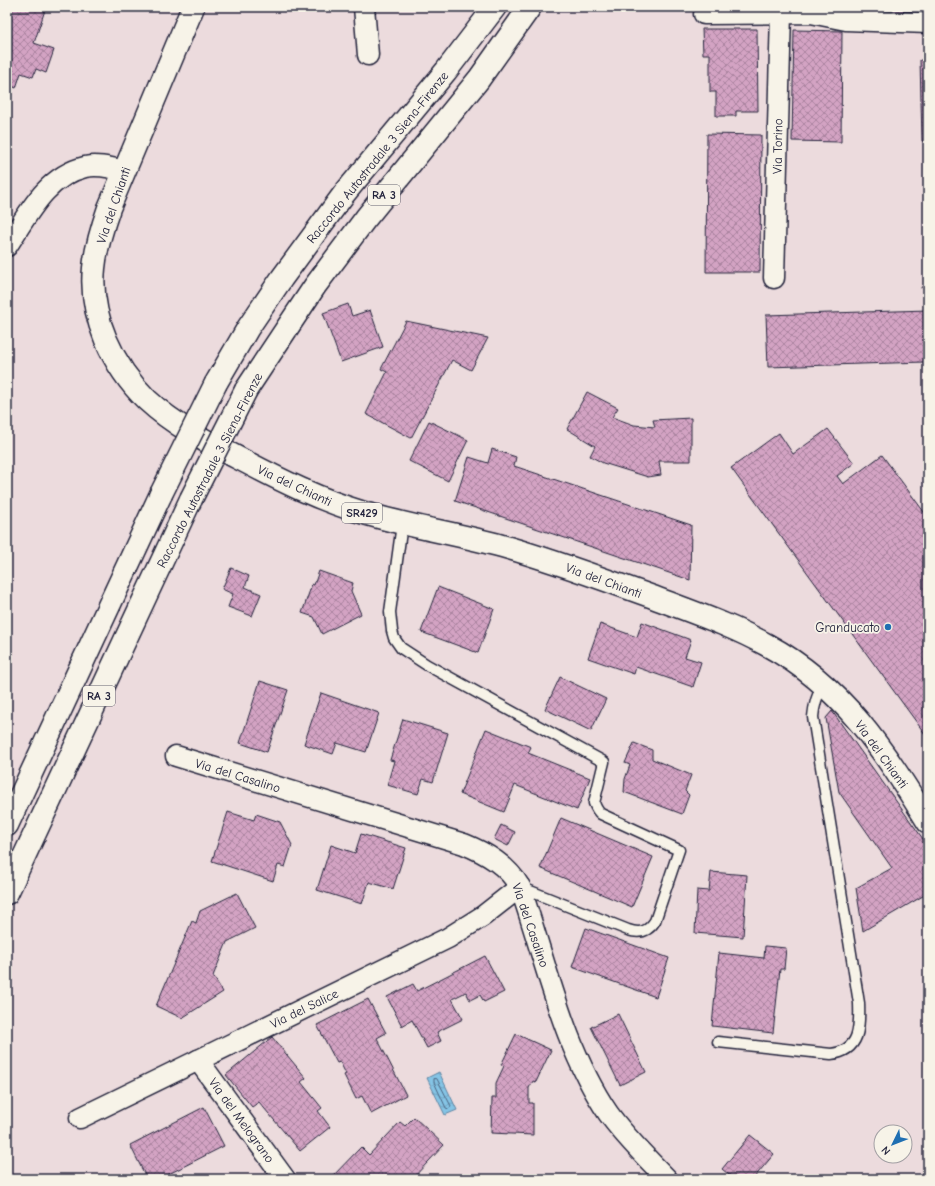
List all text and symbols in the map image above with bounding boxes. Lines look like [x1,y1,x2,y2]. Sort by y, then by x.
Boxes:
street label: Raccordo Autostradale 3 Siena-Firenze [303,68,452,246]
street label: Via Torino [770,118,785,174]
street label: Via del Chianti [93,165,134,245]
road number: RA 3 [368,185,400,205]
street label: Raccordo Autostradale 3 Siena-Firenze [154,370,266,570]
street label: Via del Chianti [255,462,334,509]
road number: SR429 [342,503,382,523]
street label: Via del Chianti [564,560,644,601]
place label: Granducato [815,620,880,635]
marker: Granducato [883,622,893,632]
road number: RA 3 [83,686,115,706]
street label: Via del Chianti [852,718,911,791]
street label: Via del Casalino [193,755,282,796]
street label: Via del Casalino [509,881,552,969]
street label: Via del Salice [268,985,341,1031]
street label: Via del Melograno [206,1075,277,1166]
north arrow [873,1124,913,1164]
text: N [879,1143,893,1158]

